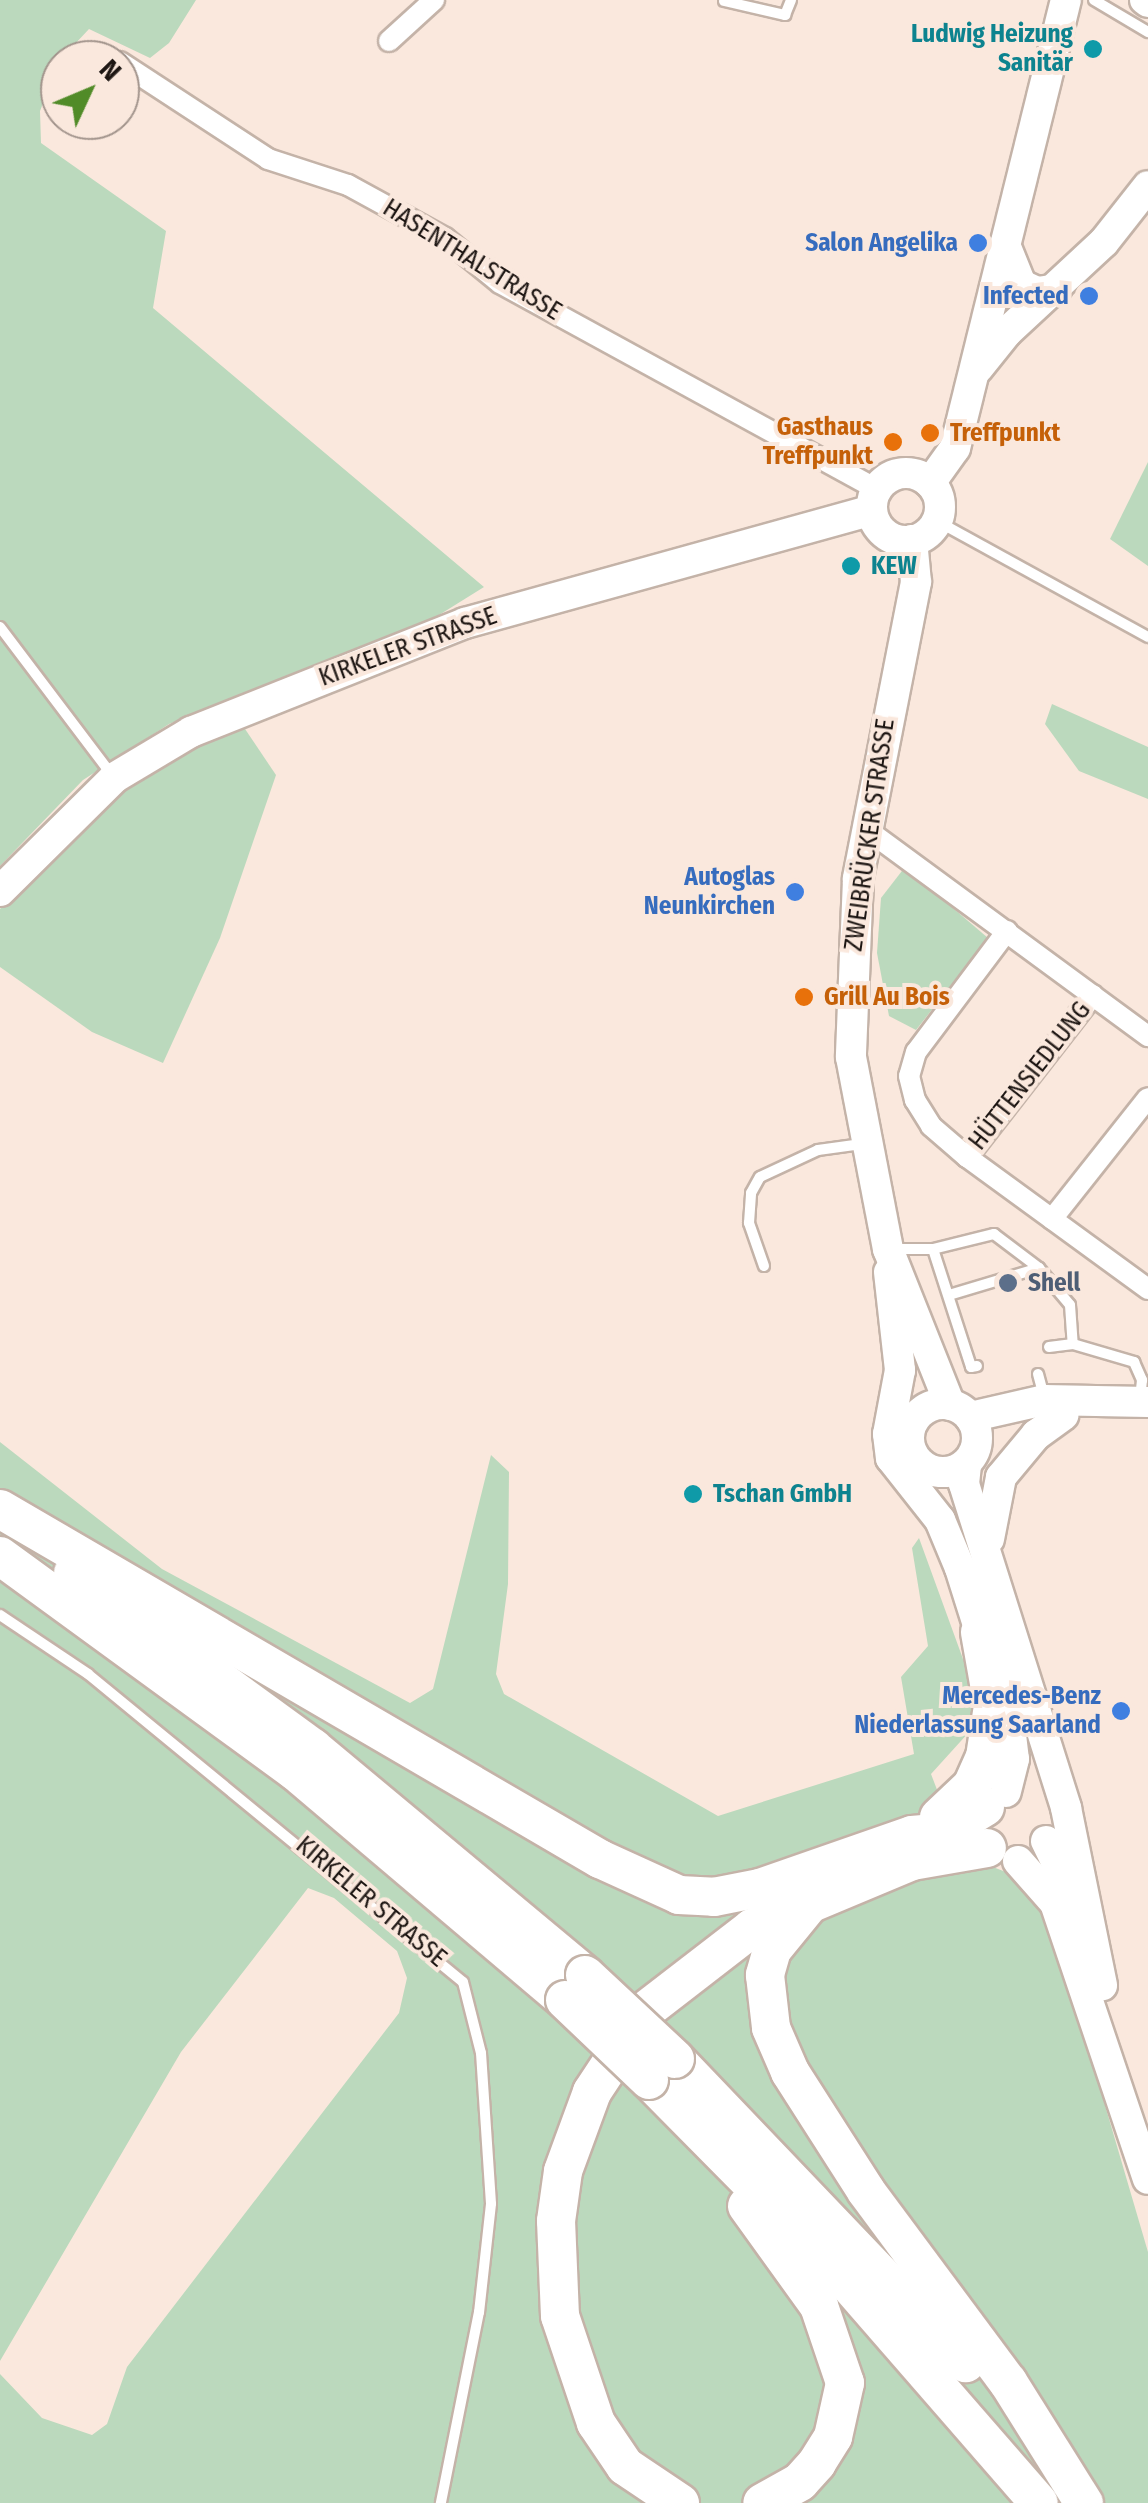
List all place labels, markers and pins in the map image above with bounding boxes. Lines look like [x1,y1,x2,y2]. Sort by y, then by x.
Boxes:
place label: Ludwig Heizung Sanitär [911,20,1073,79]
marker: Ludwig Heizung Sanitär [1082,38,1104,60]
place label: Salon Angelika [805,228,958,258]
marker: Salon Angelika [967,232,989,254]
place label: Infected [983,281,1069,311]
marker: Infected [1078,285,1100,307]
place label: Gasthaus Treffpunkt [763,413,873,472]
place label: Treffpunkt [950,418,1060,448]
marker: Treffpunkt [919,422,941,444]
marker: Gasthaus Treffpunkt [882,431,904,453]
place label: KEW [871,551,917,581]
marker: KEW [840,555,862,577]
place label: Autoglas Neunkirchen [644,863,775,922]
marker: Autoglas Neunkirchen [784,881,806,903]
place label: Grill Au Bois [824,982,950,1012]
marker: Grill Au Bois [793,986,815,1008]
place label: Shell [1028,1268,1080,1298]
marker: Shell [997,1272,1019,1294]
place label: Tschan GmbH [713,1479,852,1509]
marker: Tschan GmbH [682,1483,704,1505]
place label: Mercedes-Benz Niederlassung Saarland [854,1682,1101,1741]
marker: Mercedes-Benz Niederlassung Saarland [1110,1700,1132,1722]

